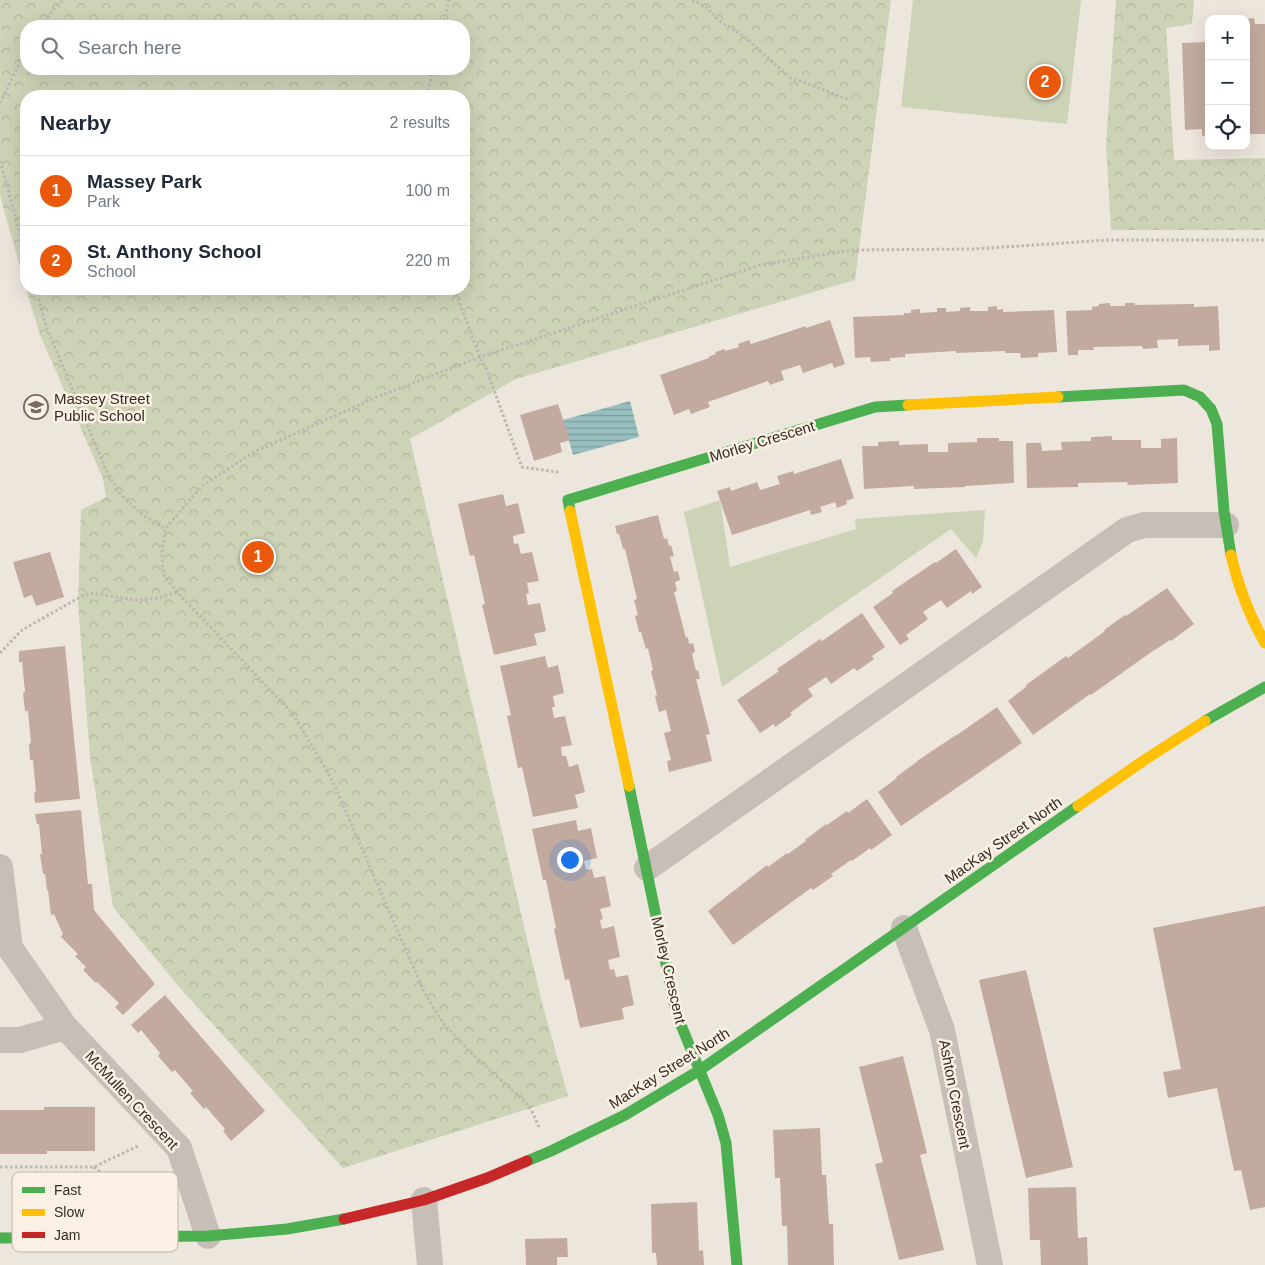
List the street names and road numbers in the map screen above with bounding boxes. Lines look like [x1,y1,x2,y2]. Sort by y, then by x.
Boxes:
street label: Morley Crescent [707,417,817,465]
street label: MacKay Street North [941,793,1065,887]
street label: Morley Crescent [648,915,690,1026]
street label: MacKay Street North [605,1024,733,1112]
street label: Ashton Crescent [936,1038,974,1151]
street label: McMullen Crescent [82,1047,183,1153]

